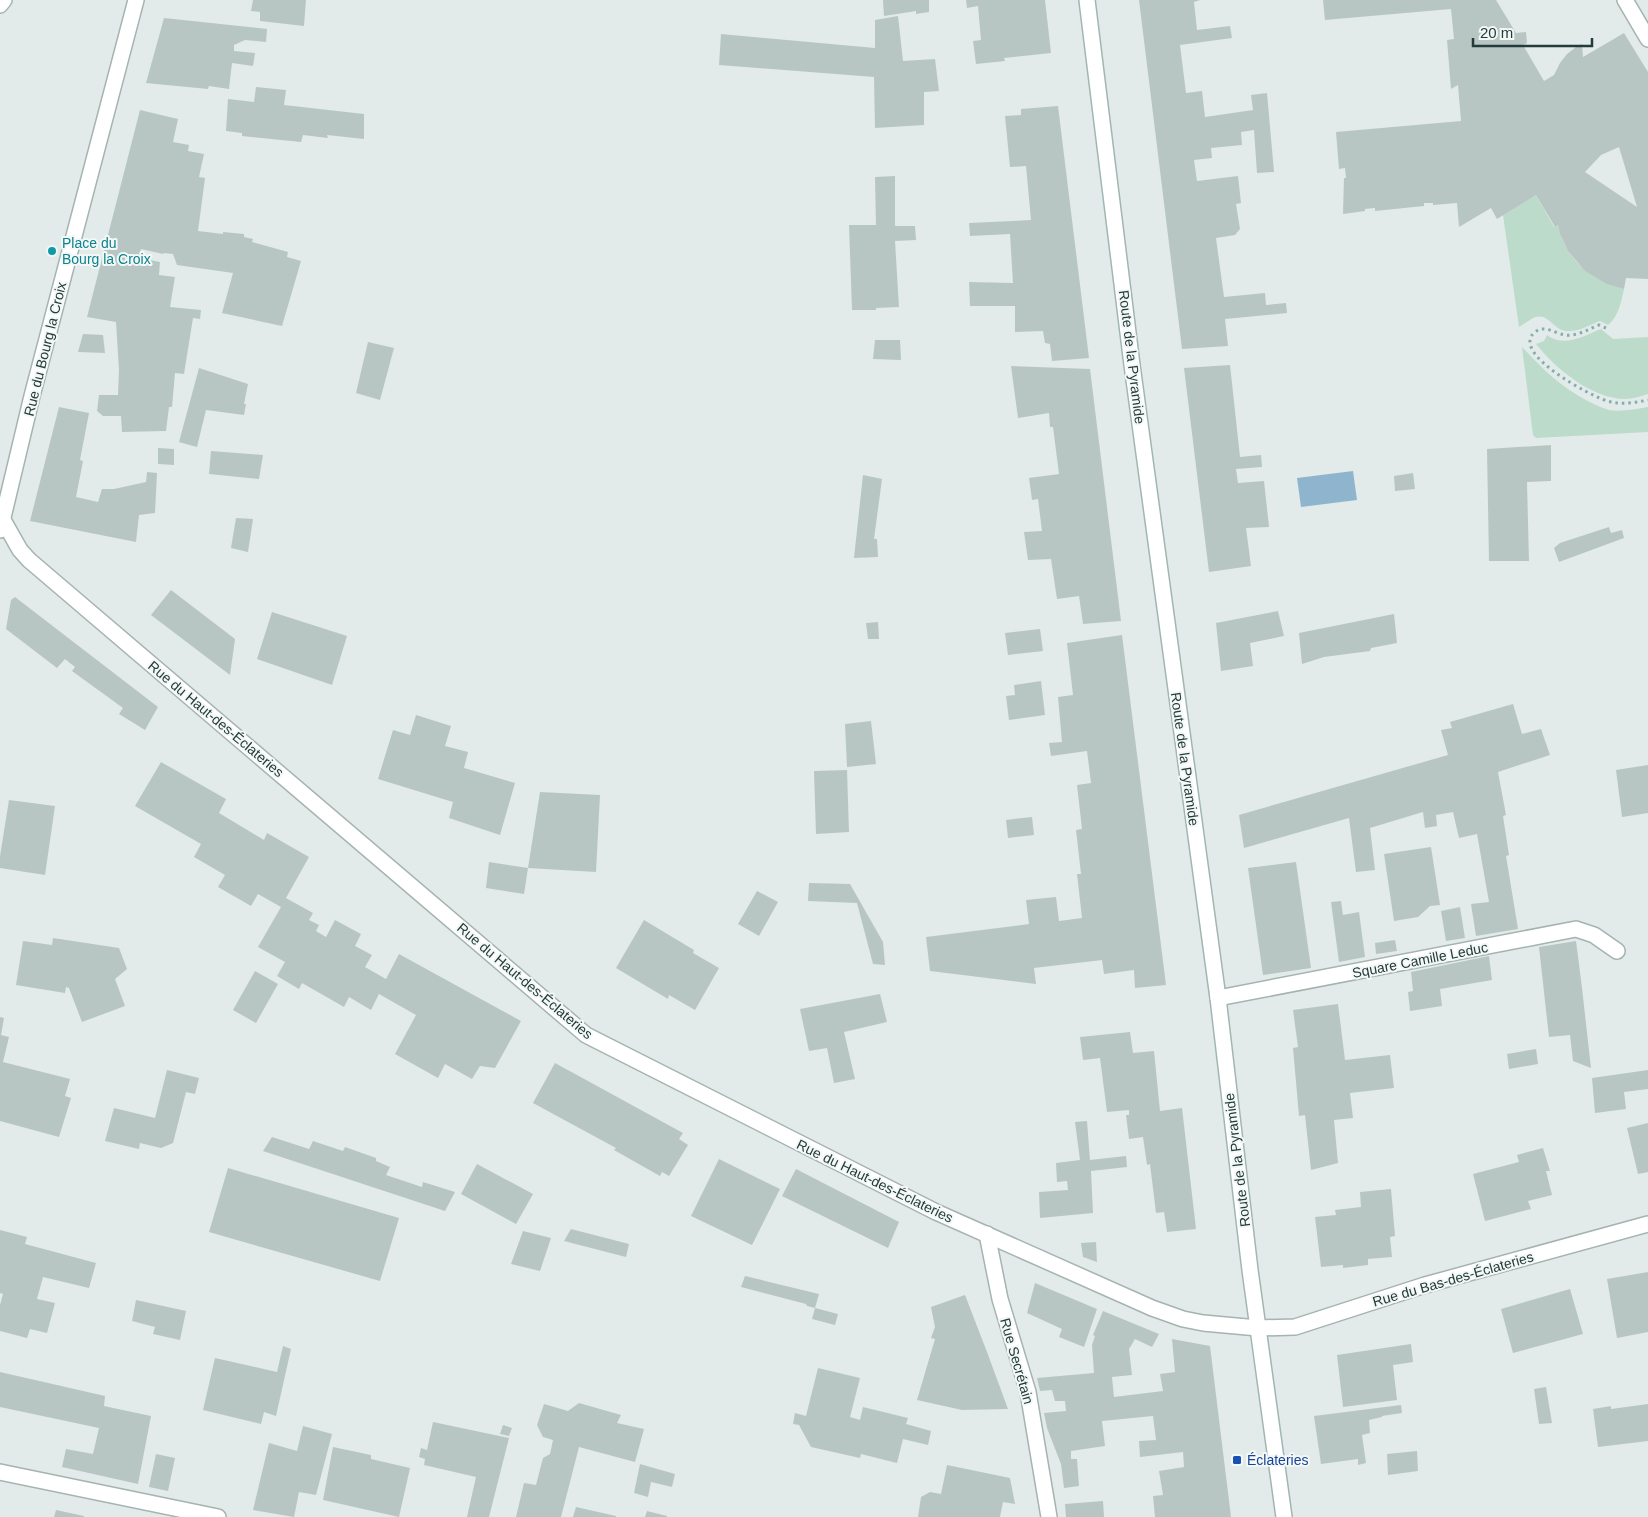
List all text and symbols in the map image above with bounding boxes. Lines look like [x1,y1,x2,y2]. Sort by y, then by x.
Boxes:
scale bar [1473,15,1592,47]
text: 20 m [1480,24,1513,41]
place label: Place du Bourg la Croix [62,235,151,267]
marker: Place du Bourg la Croix [46,245,58,257]
street label: Rue du Bourg la Croix [21,280,69,418]
street label: Route de la Pyramide [1116,289,1148,425]
street label: Rue du Haut-des-Éclateries [145,658,287,780]
street label: Route de la Pyramide [1168,691,1202,827]
street label: Rue du Haut-des-Éclateries [454,920,596,1042]
street label: Square Camille Leduc [1351,939,1489,981]
street label: Route de la Pyramide [1221,1092,1253,1228]
street label: Rue du Haut-des-Éclateries [794,1136,956,1226]
street label: Rue du Bas-des-Éclateries [1371,1248,1535,1310]
street label: Rue Secrétain [997,1316,1037,1406]
place label: Éclateries [1247,1452,1308,1468]
marker: Éclateries [1231,1454,1243,1466]

